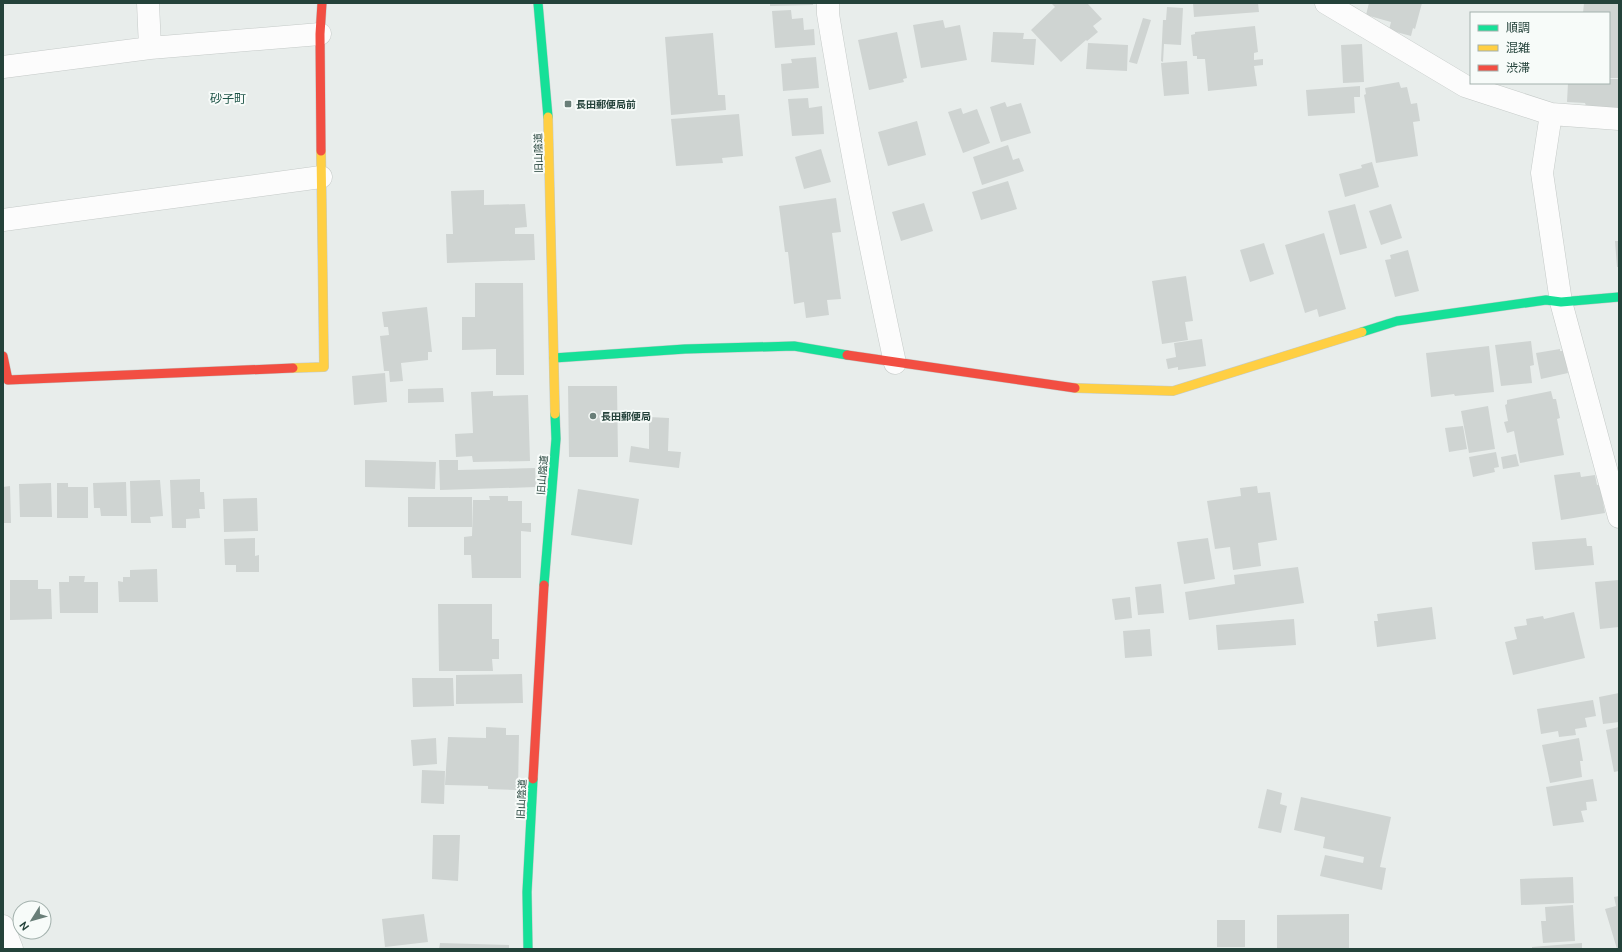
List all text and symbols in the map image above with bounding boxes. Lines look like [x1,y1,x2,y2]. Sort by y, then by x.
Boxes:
legend [1470,12,1610,84]
text: 順調 [1506,21,1530,34]
text: 混雑 [1506,41,1530,54]
text: 渋滞 [1506,61,1530,74]
district label: 砂子町 [210,92,246,105]
marker: 長田郵便局前 [563,99,573,109]
place label: 長田郵便局前 [576,99,636,110]
street label: 旧山陰道 [533,133,544,173]
marker: 長田郵便局 [588,411,598,421]
place label: 長田郵便局 [601,411,651,422]
street label: 旧山陰道 [535,455,550,495]
street label: 旧山陰道 [515,779,528,819]
north arrow [12,900,52,940]
text: N [17,919,31,933]

